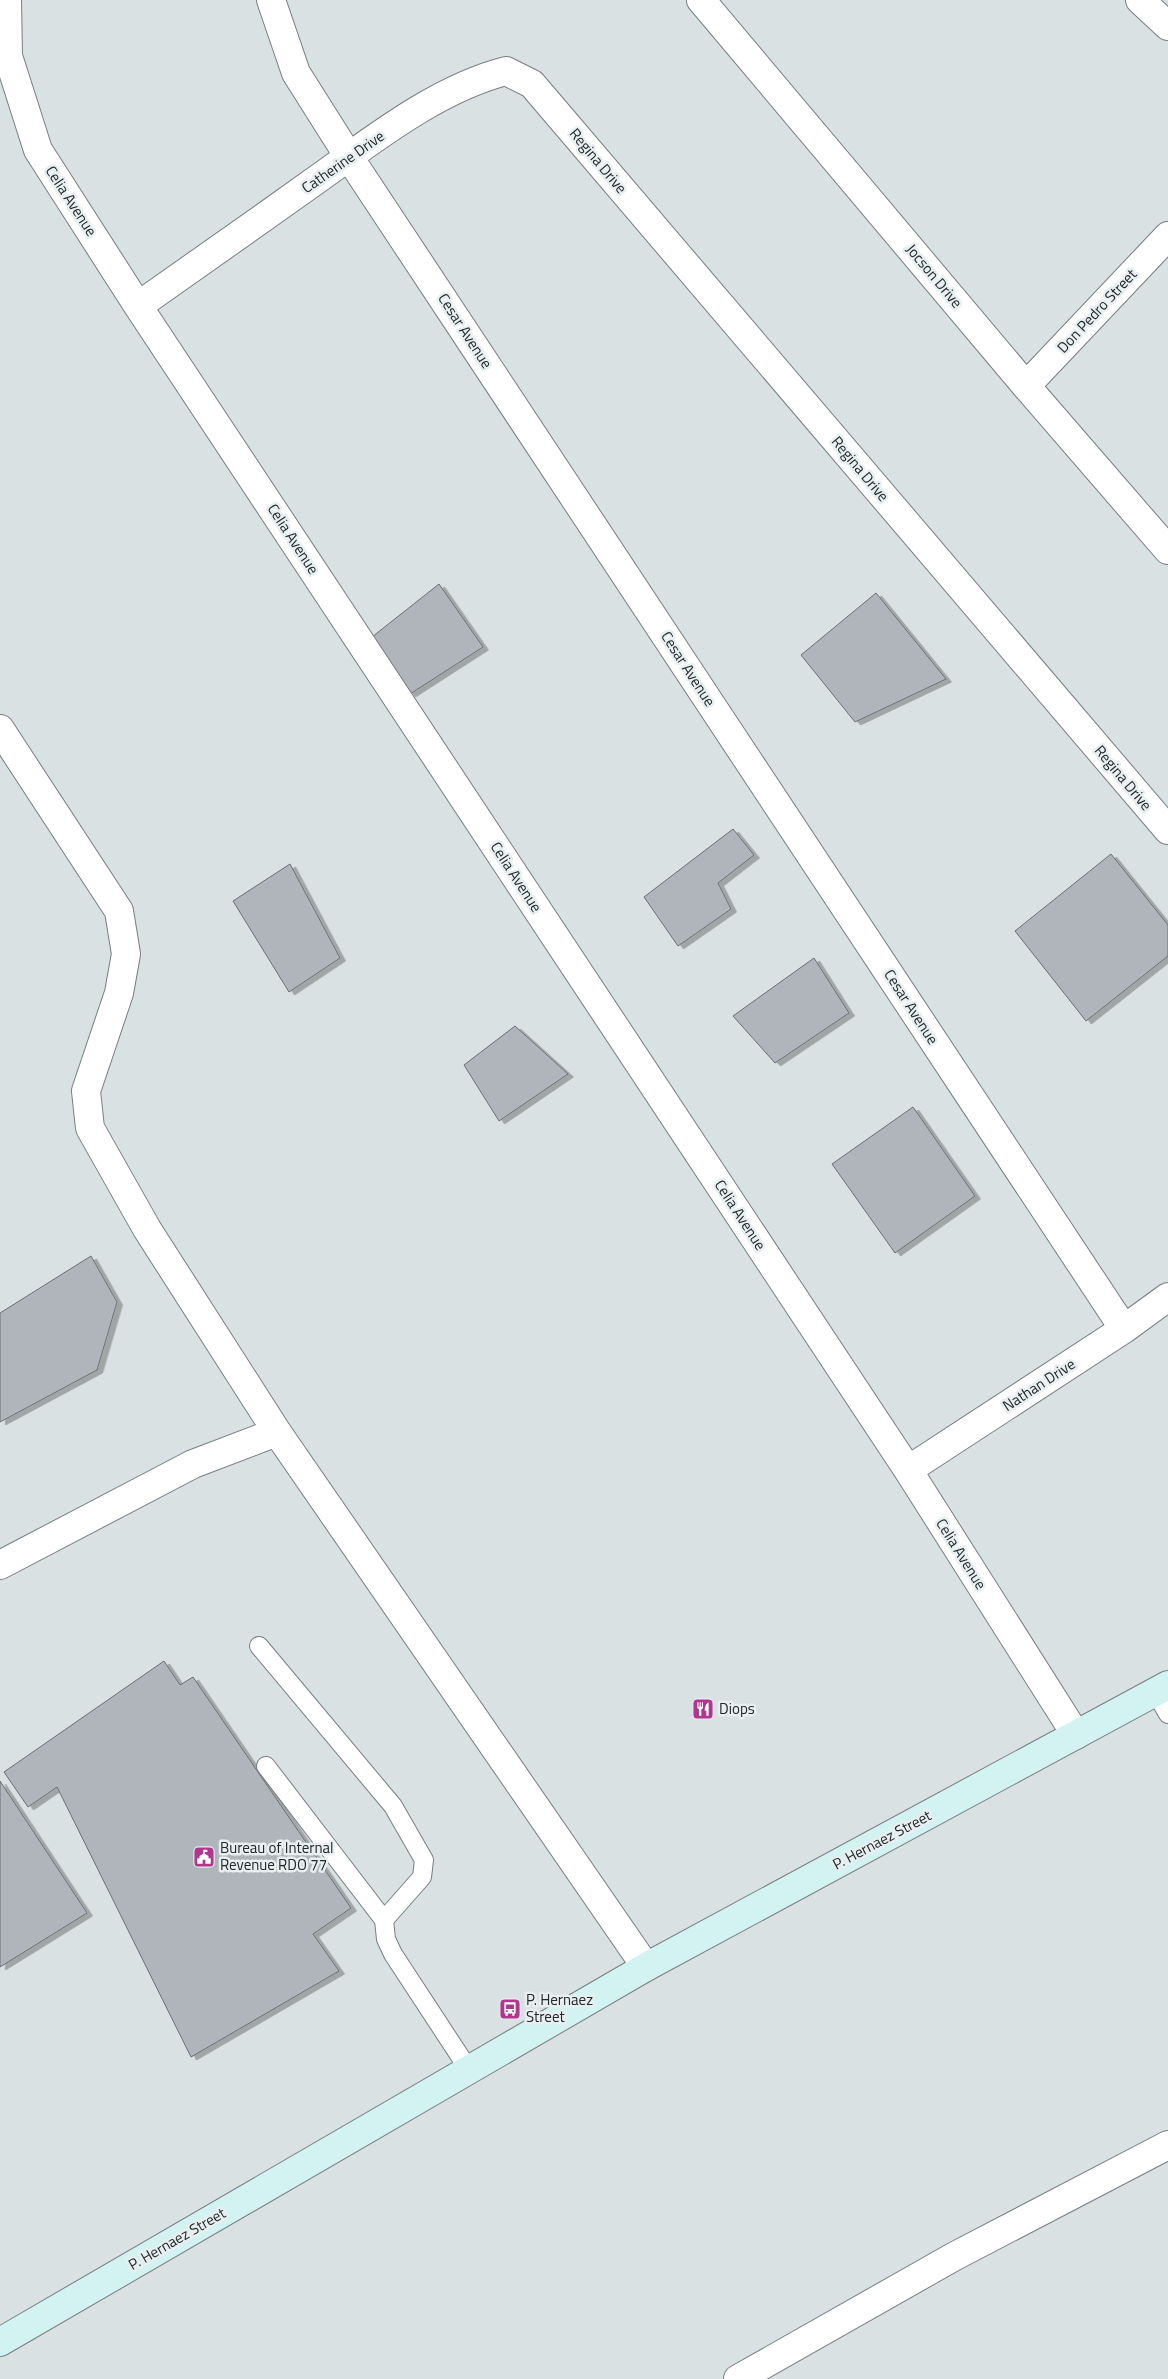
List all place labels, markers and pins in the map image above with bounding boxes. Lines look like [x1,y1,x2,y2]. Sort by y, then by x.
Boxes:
restaurant icon: Diops [691,1697,715,1721]
place label: Diops [719,1697,755,1720]
place label: Bureau of Internal Revenue RDO 77 [220,1836,334,1876]
public building icon: Bureau of Internal Revenue RDO 77 [192,1845,216,1869]
place label: P. Hernaez Street [526,1988,593,2028]
bus stop icon: P. Hernaez Street [498,1997,522,2021]

